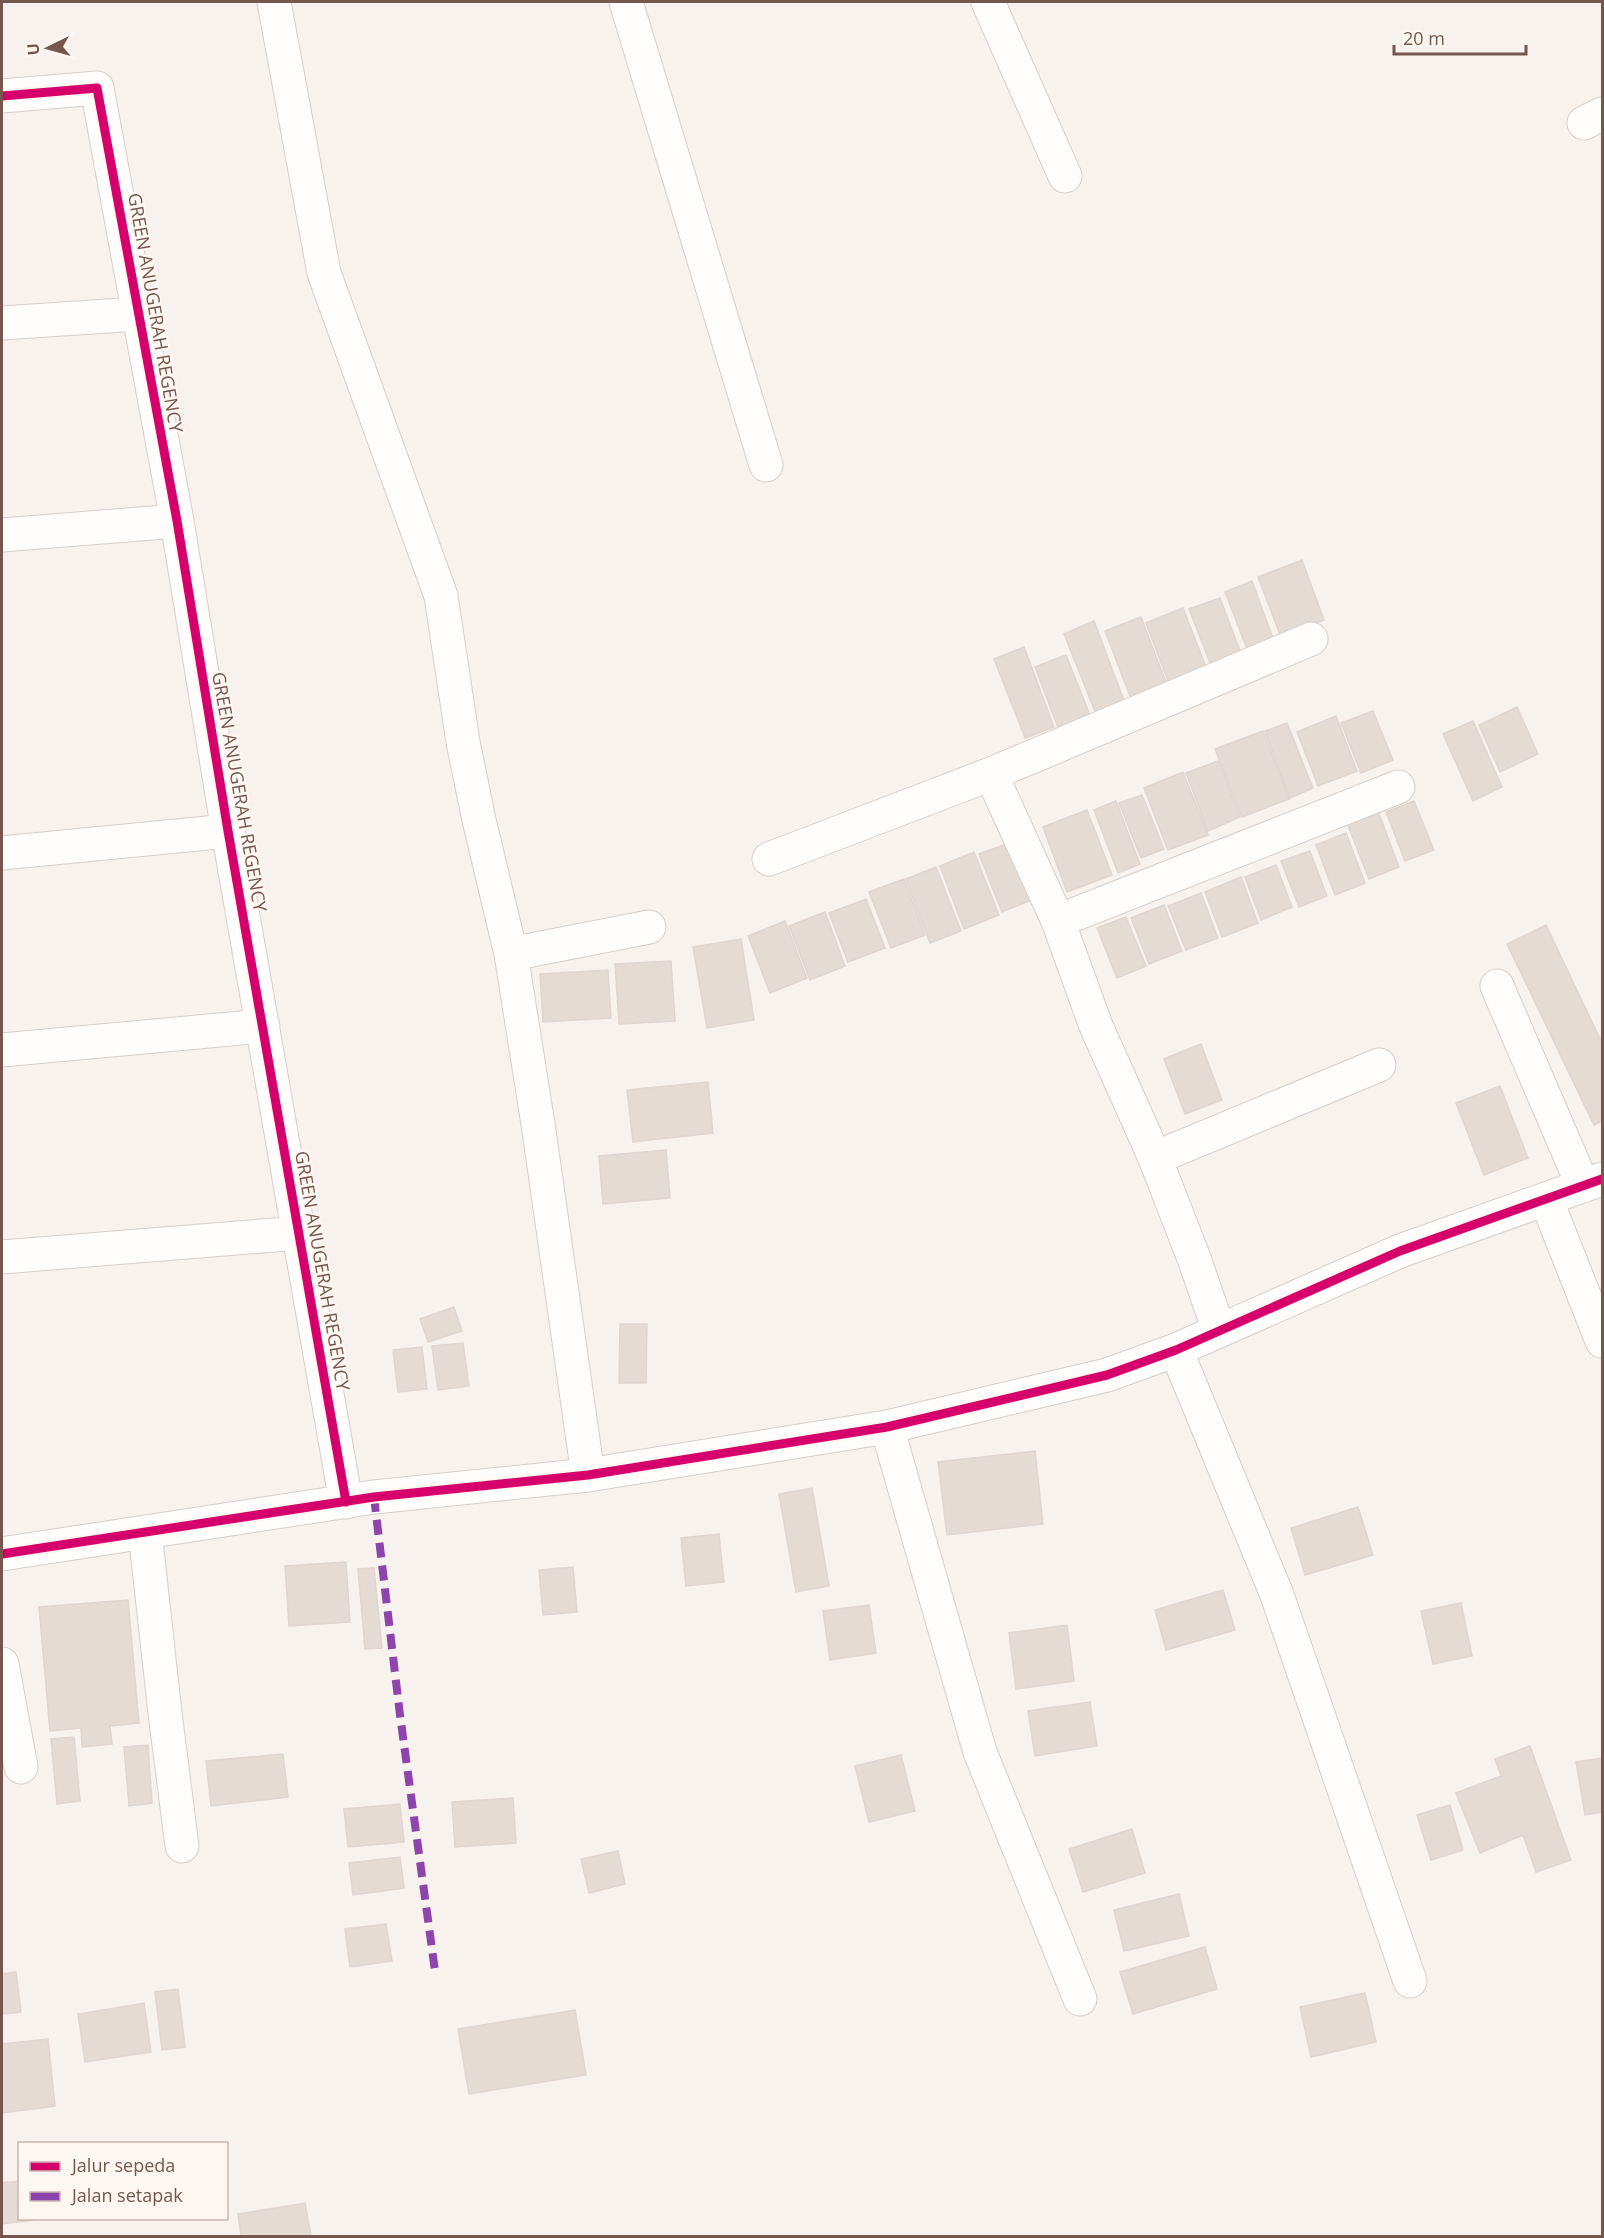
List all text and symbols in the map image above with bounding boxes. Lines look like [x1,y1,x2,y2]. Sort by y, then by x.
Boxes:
north arrow [18,18,78,78]
scale bar [1394,18,1526,56]
text: 20 m [1403,26,1445,50]
text: U [22,42,45,56]
street label: GREEN ANUGERAH REGENCY [123,191,189,436]
street label: GREEN ANUGERAH REGENCY [207,670,273,915]
street label: GREEN ANUGERAH REGENCY [290,1149,356,1394]
legend [18,2142,228,2220]
text: Jalur sepeda [70,2153,175,2177]
text: Jalan setapak [70,2183,183,2207]

